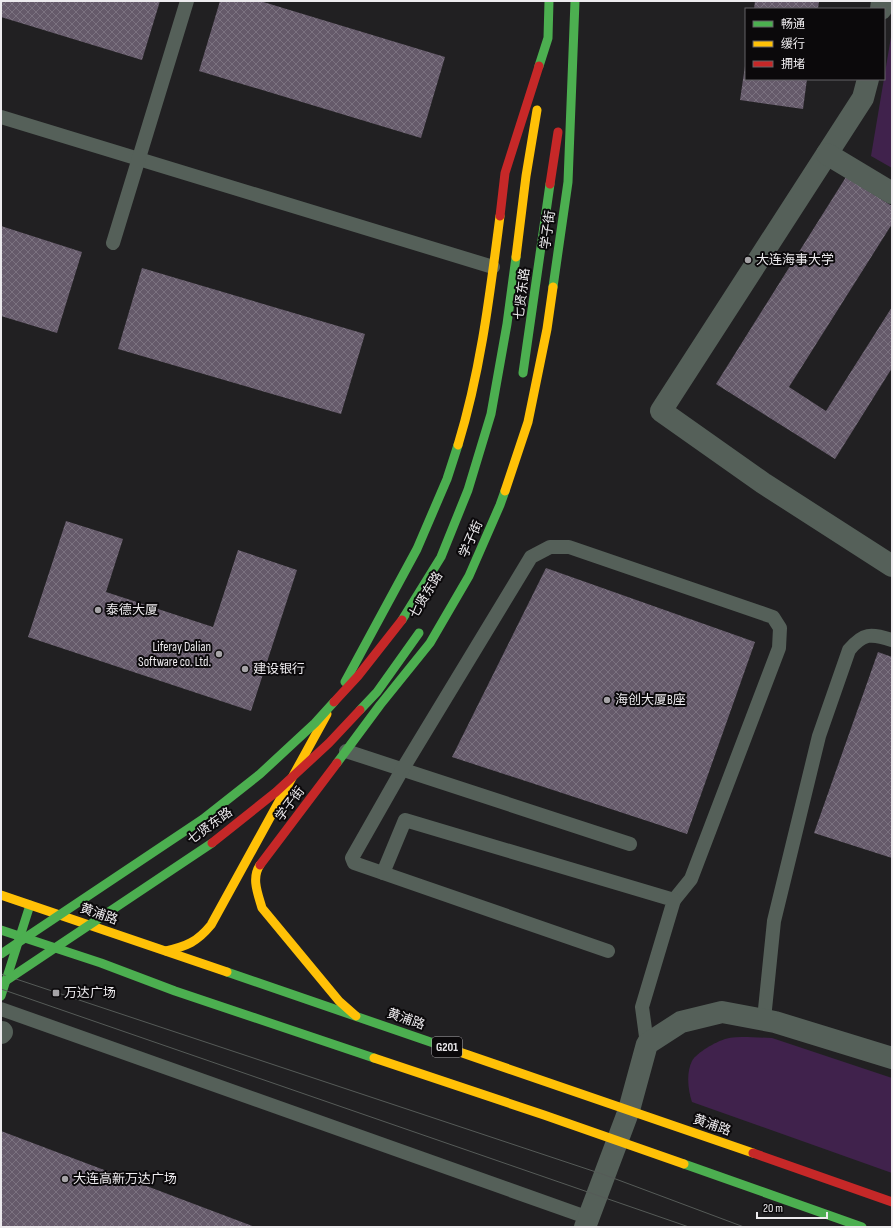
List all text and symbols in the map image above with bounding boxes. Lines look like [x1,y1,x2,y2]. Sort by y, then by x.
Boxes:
legend [745,8,885,80]
text: 畅通 [781,17,805,32]
text: 缓行 [781,37,805,52]
text: 拥堵 [781,57,805,72]
street label: 学子街 [537,210,559,250]
place label: 大连海事大学 [756,252,834,268]
marker: 大连海事大学 [743,255,753,265]
street label: 七贤东路 [511,267,533,321]
street label: 学子街 [456,518,486,560]
street label: 七贤东路 [406,569,446,621]
place label: 泰德大厦 [106,602,158,618]
marker: 泰德大厦 [93,605,103,615]
place label: Liferay Dalian Software co. Ltd. [138,639,211,670]
marker: Liferay Dalian Software co. Ltd. [214,649,224,659]
place label: 建设银行 [253,661,305,677]
marker: 建设银行 [240,664,250,674]
place label: 海创大厦B座 [615,692,686,708]
marker: 海创大厦B座 [602,695,612,705]
street label: 学子街 [272,784,308,824]
street label: 七贤东路 [184,804,236,848]
street label: 黄浦路 [78,900,120,928]
place label: 万达广场 [64,985,116,1001]
marker: 万达广场 [51,988,61,998]
street label: 黄浦路 [385,1005,427,1033]
road number: G201 [432,1037,462,1057]
street label: 黄浦路 [691,1111,733,1139]
place label: 大连高新万达广场 [73,1171,177,1187]
marker: 大连高新万达广场 [60,1174,70,1184]
scale bar [757,1194,827,1220]
text: 20 m [763,1201,783,1216]

